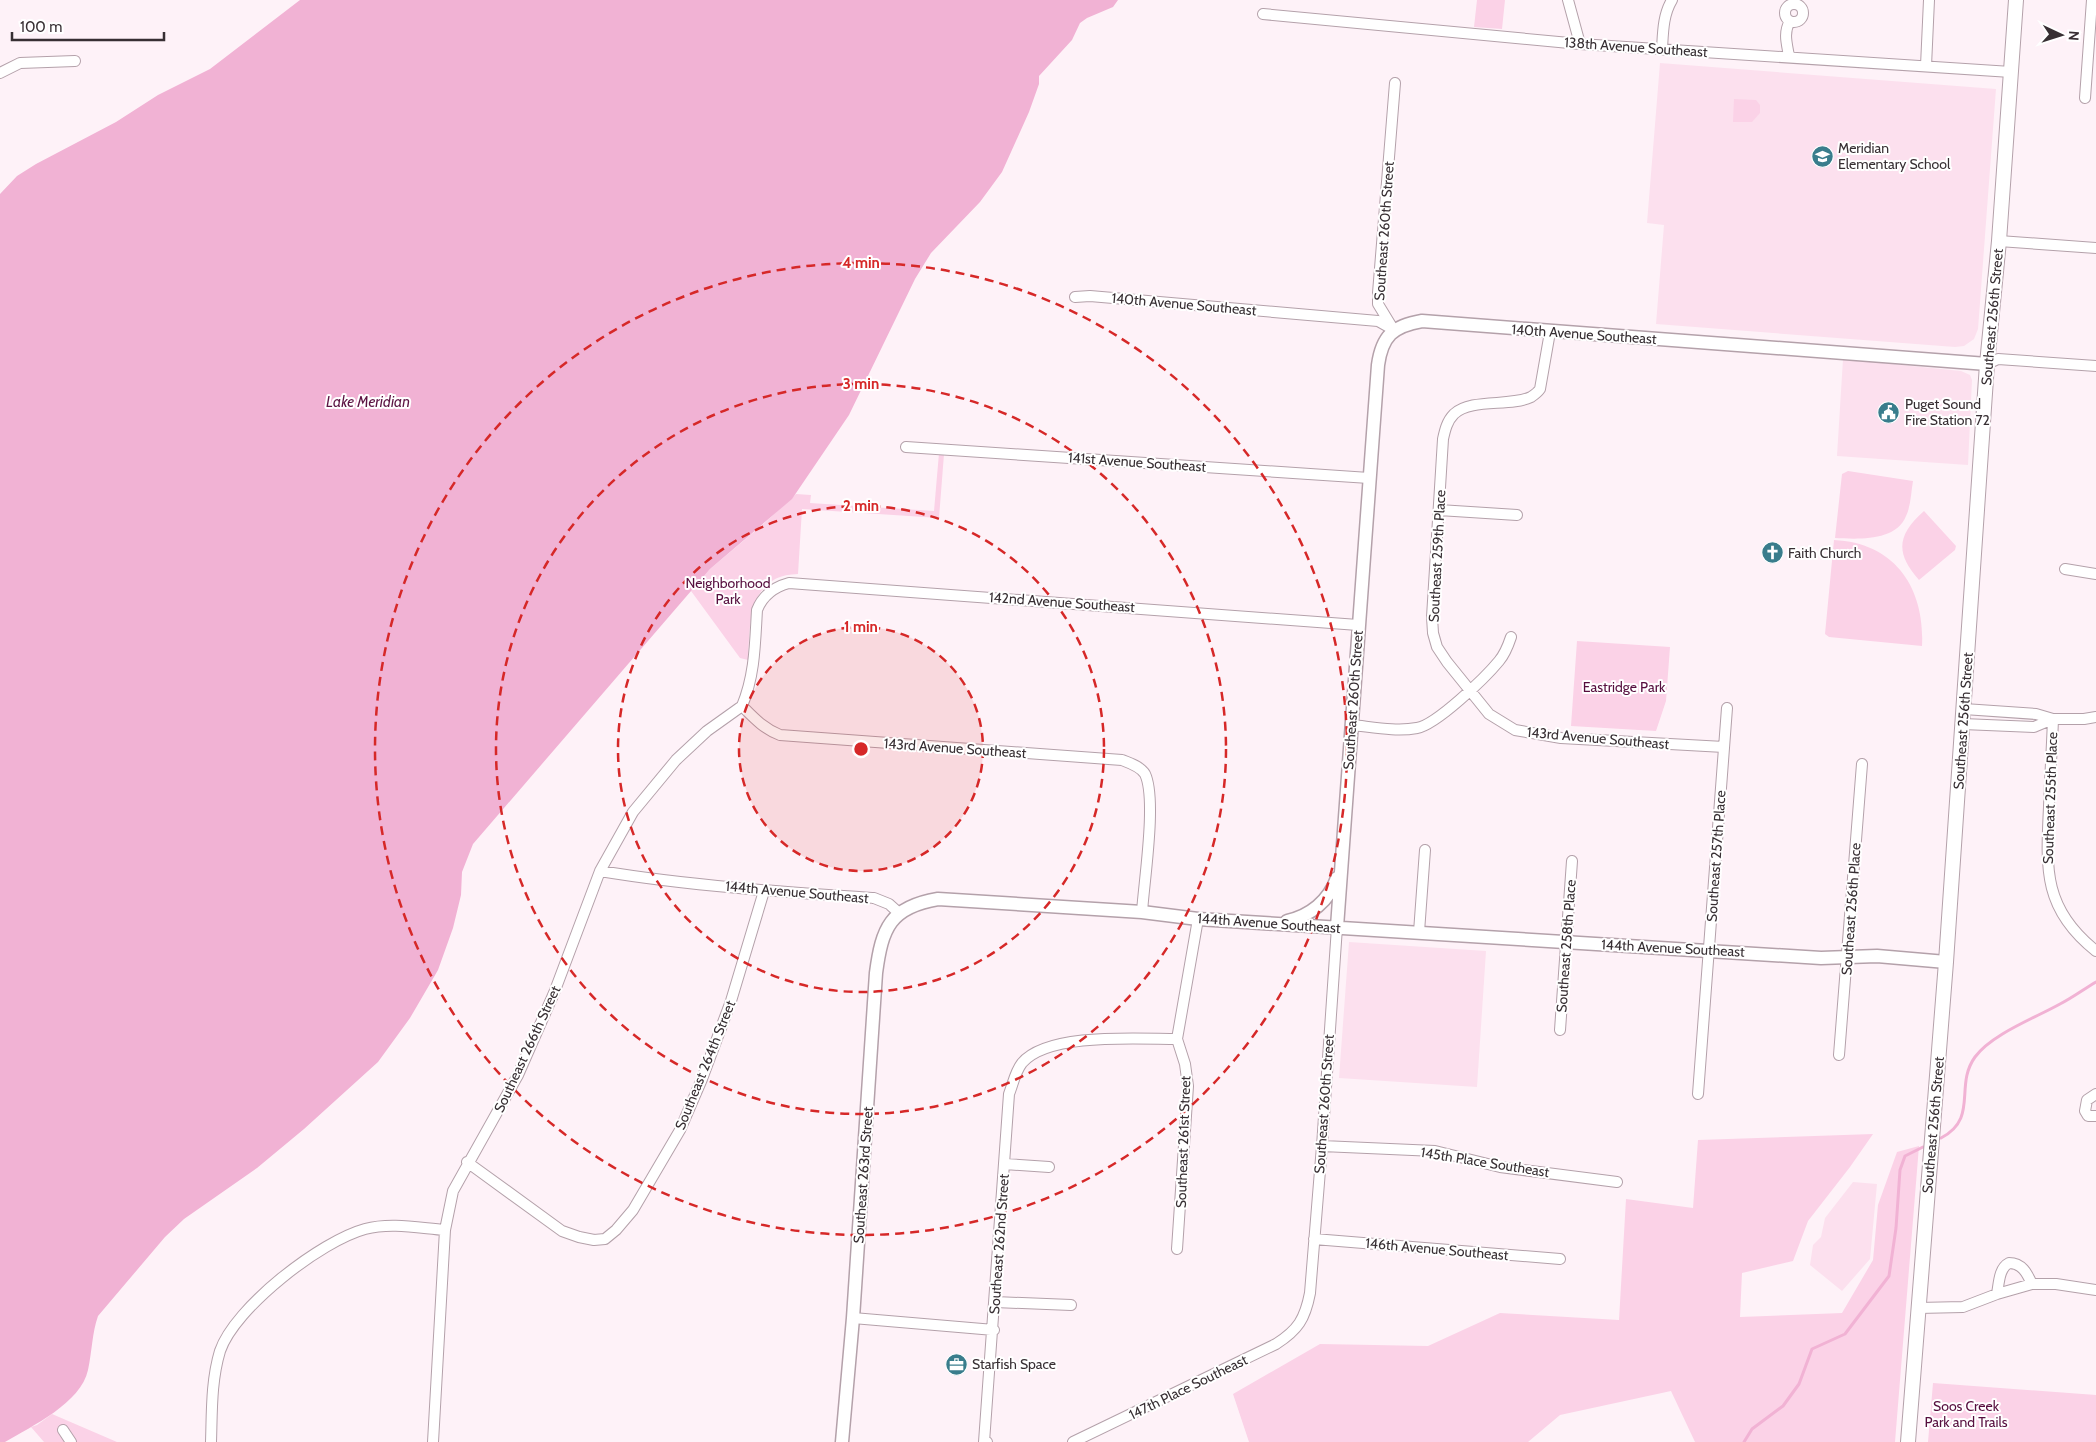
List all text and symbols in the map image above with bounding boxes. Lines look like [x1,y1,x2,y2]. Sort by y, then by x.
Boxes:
scale bar [12,10,165,42]
north arrow [2036,10,2086,60]
text: 100 m [20,18,62,36]
text: N [2065,30,2083,41]
street label: 138th Avenue Southeast [1564,33,1709,61]
place label: Meridian Elementary School [1838,139,1951,173]
school or university icon: Meridian Elementary School [1810,144,1834,168]
street label: Southeast 260th Street [1370,160,1398,301]
street label: Southeast 256th Street [1977,248,2007,386]
text: 4 min [842,254,880,272]
street label: 140th Avenue Southeast [1111,289,1257,319]
street label: 140th Avenue Southeast [1511,320,1657,348]
text: 3 min [843,375,879,393]
water label: Lake Meridian [326,393,410,411]
place label: Puget Sound Fire Station 72 [1905,395,1990,429]
public building icon: Puget Sound Fire Station 72 [1877,400,1901,424]
street label: 141st Avenue Southeast [1067,448,1207,476]
street label: Southeast 259th Place [1425,489,1449,623]
text: 2 min [843,497,879,515]
church icon: Faith Church [1760,541,1784,565]
place label: Faith Church [1788,544,1861,562]
park label: Neighborhood Park [685,574,771,608]
street label: 142nd Avenue Southeast [988,588,1136,616]
text: 1 min [844,618,878,636]
street label: Southeast 260th Street [1339,629,1367,770]
street label: Southeast 256th Street [1949,652,1977,790]
park label: Eastridge Park [1583,678,1666,696]
street label: 143rd Avenue Southeast [1526,723,1670,753]
street label: Southeast 255th Place [2039,732,2061,864]
street label: 143rd Avenue Southeast [883,734,1027,762]
centre of rings [852,740,870,758]
street label: Southeast 257th Place [1702,790,1730,922]
street label: Southeast 256th Place [1837,842,1865,976]
street label: 144th Avenue Southeast [725,877,870,907]
street label: Southeast 258th Place [1552,879,1580,1013]
street label: 144th Avenue Southeast [1197,909,1342,937]
street label: 144th Avenue Southeast [1601,935,1745,961]
street label: Southeast 266th Street [490,983,564,1115]
street label: Southeast 264th Street [671,997,739,1132]
street label: Southeast 260th Street [1310,1033,1338,1174]
street label: Southeast 256th Street [1918,1056,1948,1194]
street label: Southeast 261st Street [1172,1075,1194,1209]
street label: Southeast 263rd Street [849,1106,877,1244]
street label: 145th Place Southeast [1419,1143,1551,1181]
street label: Southeast 262nd Street [985,1173,1013,1315]
street label: 146th Avenue Southeast [1365,1234,1510,1264]
street label: 147th Place Southeast [1126,1350,1250,1424]
office icon: Starfish Space [944,1352,968,1376]
place label: Starfish Space [972,1355,1056,1373]
park label: Soos Creek Park and Trails [1924,1397,2008,1431]

